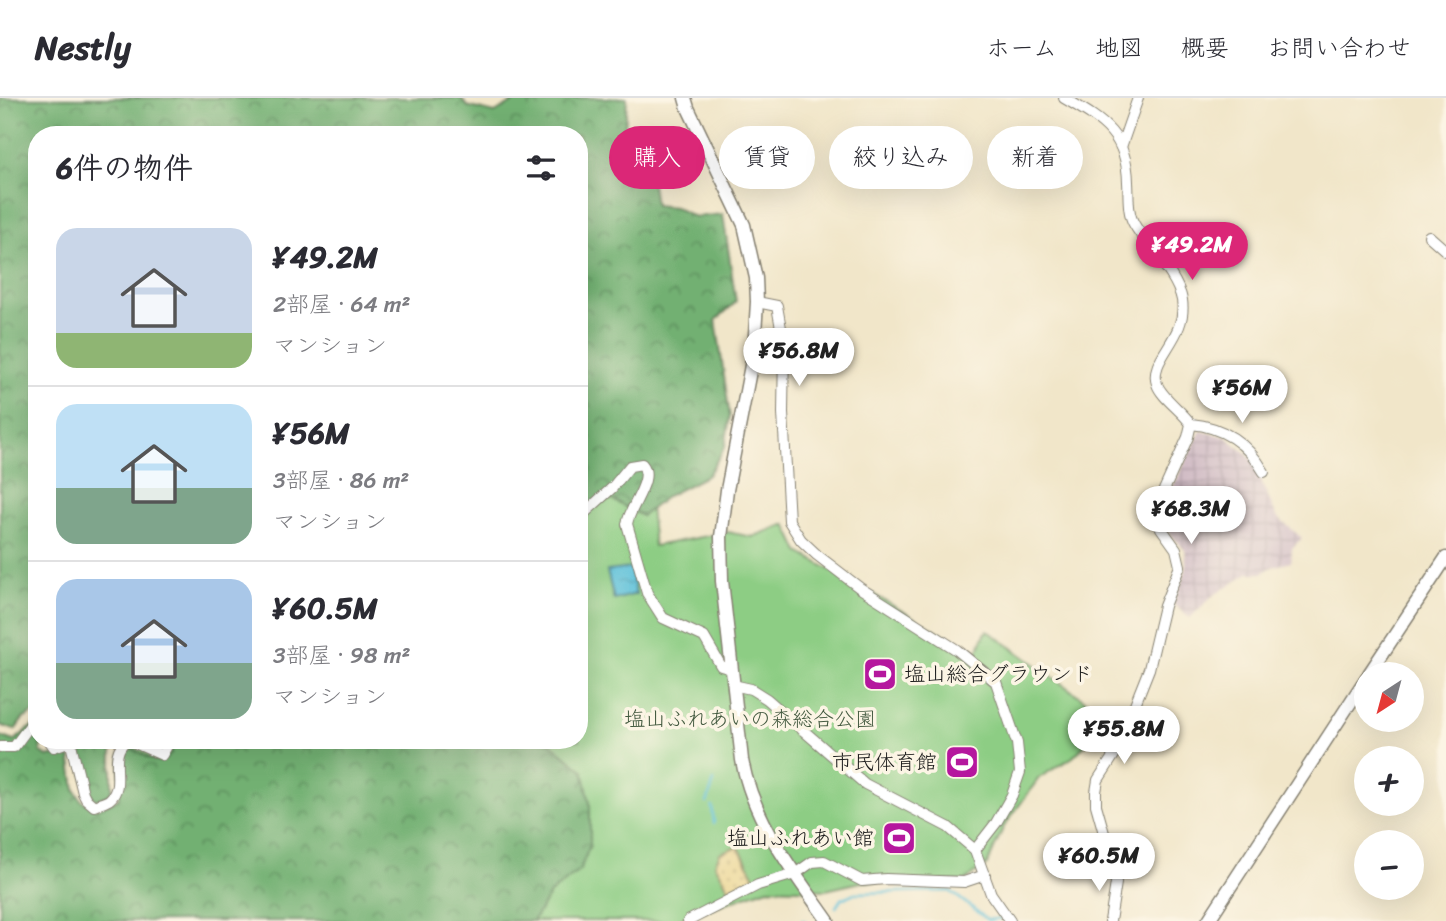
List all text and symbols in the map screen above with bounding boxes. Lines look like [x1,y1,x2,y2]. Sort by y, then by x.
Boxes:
text: Nestly [35,19,131,77]
text: ホーム [986,27,1057,69]
text: 地図 [1095,27,1143,69]
text: 概要 [1181,27,1229,69]
text: お問い合わせ [1267,27,1411,69]
chip: 購入 [609,126,705,189]
chip: 賃貸 [719,126,815,189]
chip: 絞り込み [829,126,973,189]
chip: 新着 [987,126,1083,189]
text: 6件の物件 [56,141,193,195]
icon: filters [522,149,560,187]
pin: ¥49.2M [1135,222,1249,282]
text: ¥49.2M [1152,224,1232,265]
text: ¥49.2M [273,230,378,284]
icon: home [112,256,196,340]
text: 2部屋 · 64 m² [273,284,411,325]
text: マンション [273,325,387,366]
pin: ¥56.8M [742,328,856,388]
text: ¥56.8M [759,330,839,371]
pin: ¥56M [1201,366,1283,425]
text: ¥56M [1213,367,1271,408]
text: ¥56M [273,406,350,460]
icon: home [112,432,196,516]
text: 3部屋 · 86 m² [273,460,409,501]
pin: ¥68.3M [1134,486,1248,546]
text: ¥68.3M [1152,488,1230,529]
text: マンション [273,501,387,542]
text: ¥60.5M [273,581,378,635]
icon: home [112,607,196,691]
text: 3部屋 · 98 m² [273,635,410,676]
sports icon: 塩山総合グラウンド [861,655,899,693]
place label: 塩山総合グラウンド [904,655,1093,693]
north arrow [1354,662,1424,732]
map controls [1354,662,1424,900]
text: マンション [273,676,387,717]
park label: 塩山ふれあいの森総合公園 [624,700,876,738]
pin: ¥55.8M [1067,706,1181,766]
text: ¥55.8M [1084,708,1164,749]
place label: 市民体育館 [832,743,937,781]
sports icon: 市民体育館 [943,743,981,781]
button: + [1354,746,1424,816]
place label: 塩山ふれあい館 [727,819,874,857]
sports icon: 塩山ふれあい館 [880,819,918,857]
button: − [1354,830,1424,900]
pin: ¥60.5M [1042,834,1156,893]
text: ¥60.5M [1059,835,1139,876]

